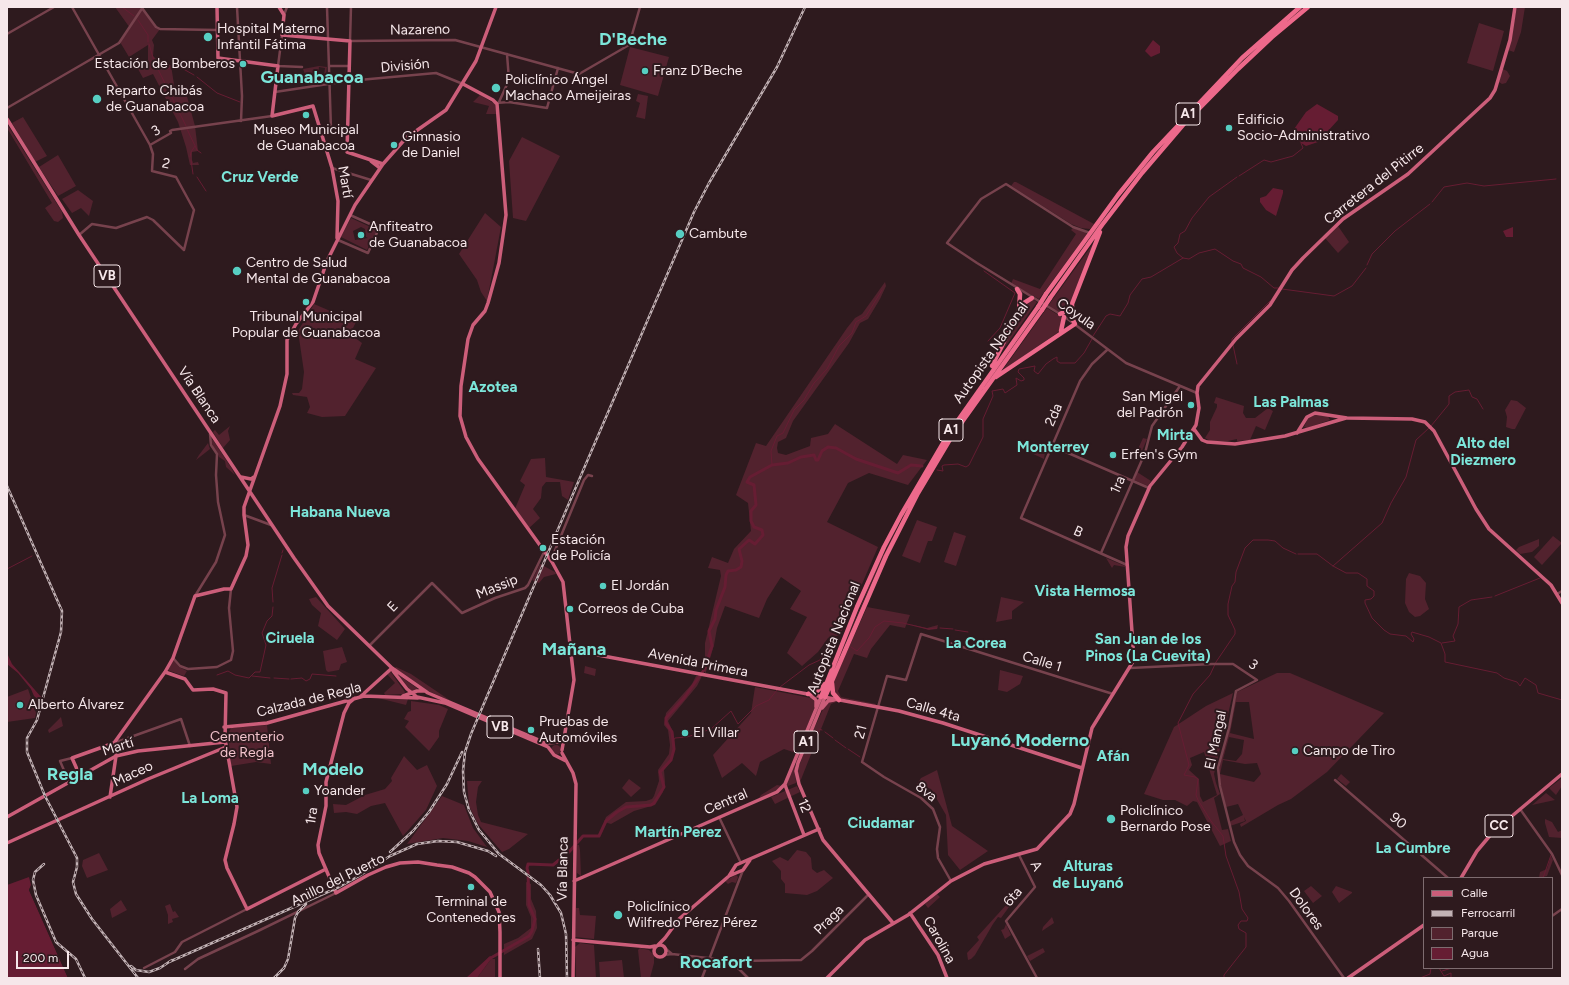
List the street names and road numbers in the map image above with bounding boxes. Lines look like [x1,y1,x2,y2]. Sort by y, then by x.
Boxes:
street label: Nazareno [390,21,450,39]
street label: División [380,55,430,77]
road number: A1 [1176,103,1200,125]
street label: 3 [149,122,163,140]
street label: Carretera del Pitirre [1321,140,1427,228]
street label: 2 [160,155,172,173]
street label: Martí [334,165,356,199]
road number: VB [94,265,120,287]
street label: Coyula [1053,295,1099,333]
street label: Autopista Nacional [950,299,1032,407]
street label: Vía Blanca [174,363,224,427]
street label: 2da [1042,401,1066,429]
road number: A1 [939,419,963,441]
street label: 1ra [1107,474,1129,496]
street label: B [1071,523,1085,541]
street label: Massip [474,571,520,603]
street label: Autopista Nacional [804,579,864,697]
street label: E [384,598,402,616]
street label: Avenida Primera [647,645,749,681]
street label: Calle 1 [1020,648,1064,676]
street label: 3 [1245,656,1261,674]
street label: Calzada de Regla [255,679,363,721]
street label: Calle 4ta [904,694,962,726]
street label: El Mangal [1202,709,1230,771]
road number: VB [487,716,513,738]
street label: 21 [851,723,871,741]
road number: A1 [794,731,818,753]
street label: Martí [100,734,136,760]
street label: Maceo [110,757,156,791]
street label: 8va [912,778,940,806]
street label: Central [702,785,750,819]
street label: 12 [794,797,814,815]
street label: 1ra [302,806,322,826]
street label: 90 [1386,809,1410,833]
road number: CC [1485,815,1513,837]
street label: Vía Blanca [554,836,572,902]
street label: Anillo del Puerto [288,850,388,910]
street label: A [1026,858,1046,874]
street label: 6ta [1000,884,1026,910]
street label: Dolores [1285,885,1327,933]
street label: Praga [811,902,847,938]
street label: Carolina [919,913,959,967]

